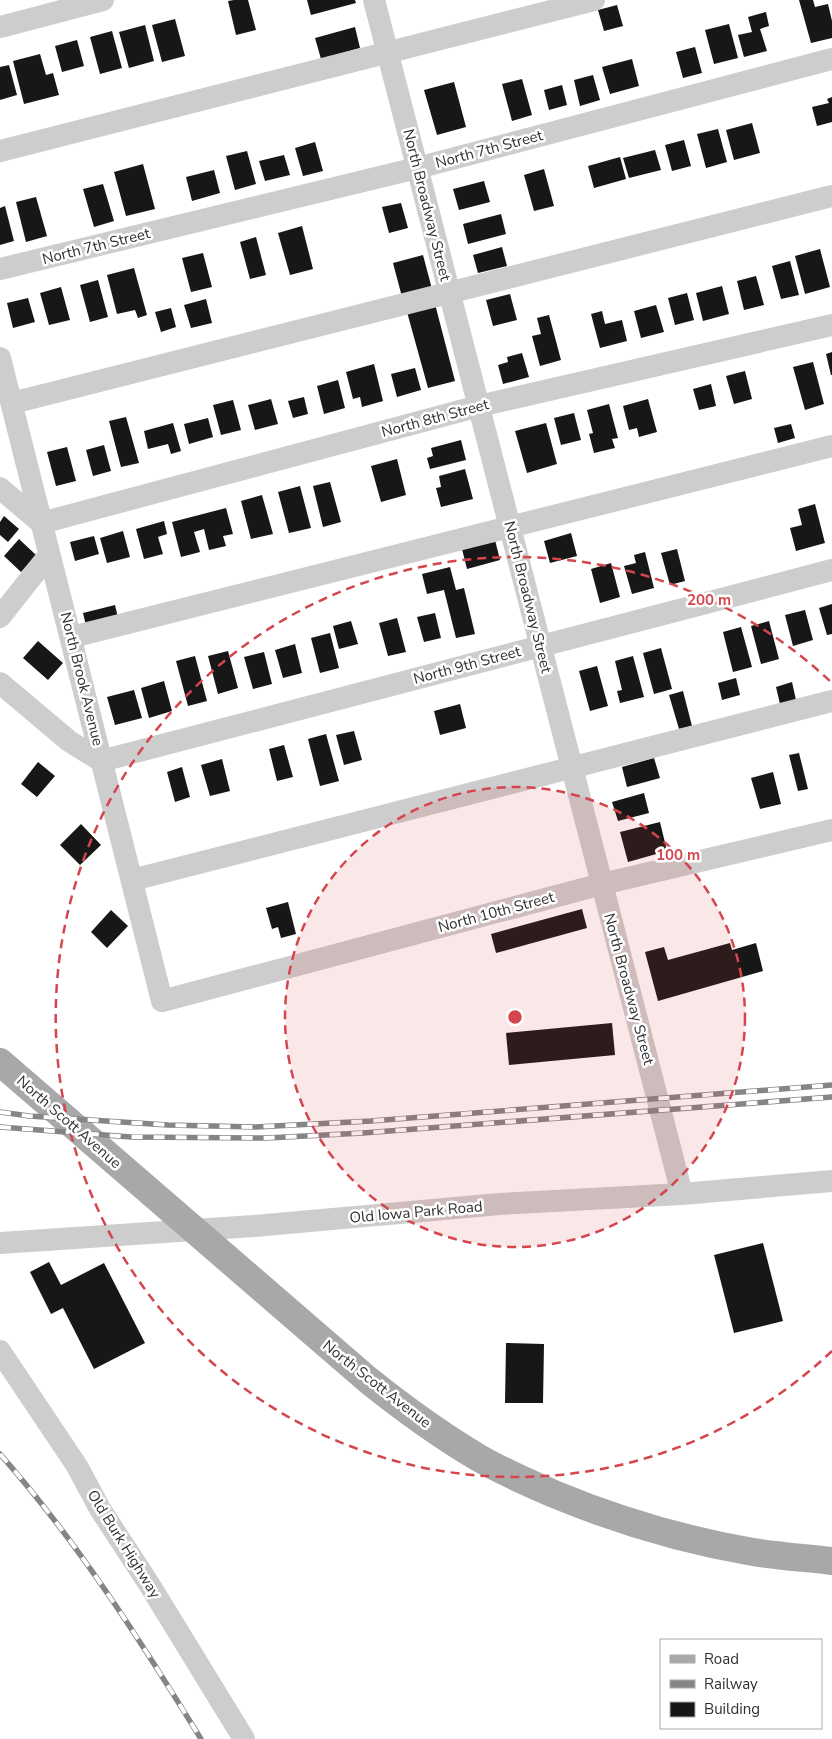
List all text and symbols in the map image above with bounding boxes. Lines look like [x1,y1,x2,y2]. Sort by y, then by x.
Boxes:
street label: North 7th Street [433,125,546,173]
street label: North Broadway Street [398,127,456,284]
street label: North 7th Street [40,223,153,269]
street label: North 8th Street [379,394,492,442]
street label: North Broadway Street [499,519,557,676]
text: 200 m [687,590,731,610]
street label: North Brook Avenue [56,610,108,748]
street label: North 9th Street [411,641,524,689]
text: 100 m [656,845,700,865]
street label: North 10th Street [436,887,557,937]
street label: North Broadway Street [599,911,659,1068]
centre of rings [506,1008,524,1026]
street label: North Scott Avenue [13,1071,126,1173]
street label: Old Iowa Park Road [349,1196,483,1228]
street label: North Scott Avenue [319,1335,435,1433]
street label: Old Burk Highway [83,1486,165,1602]
legend [660,1639,822,1729]
text: Road [704,1649,739,1669]
text: Railway [704,1674,758,1694]
text: Building [704,1699,760,1719]

